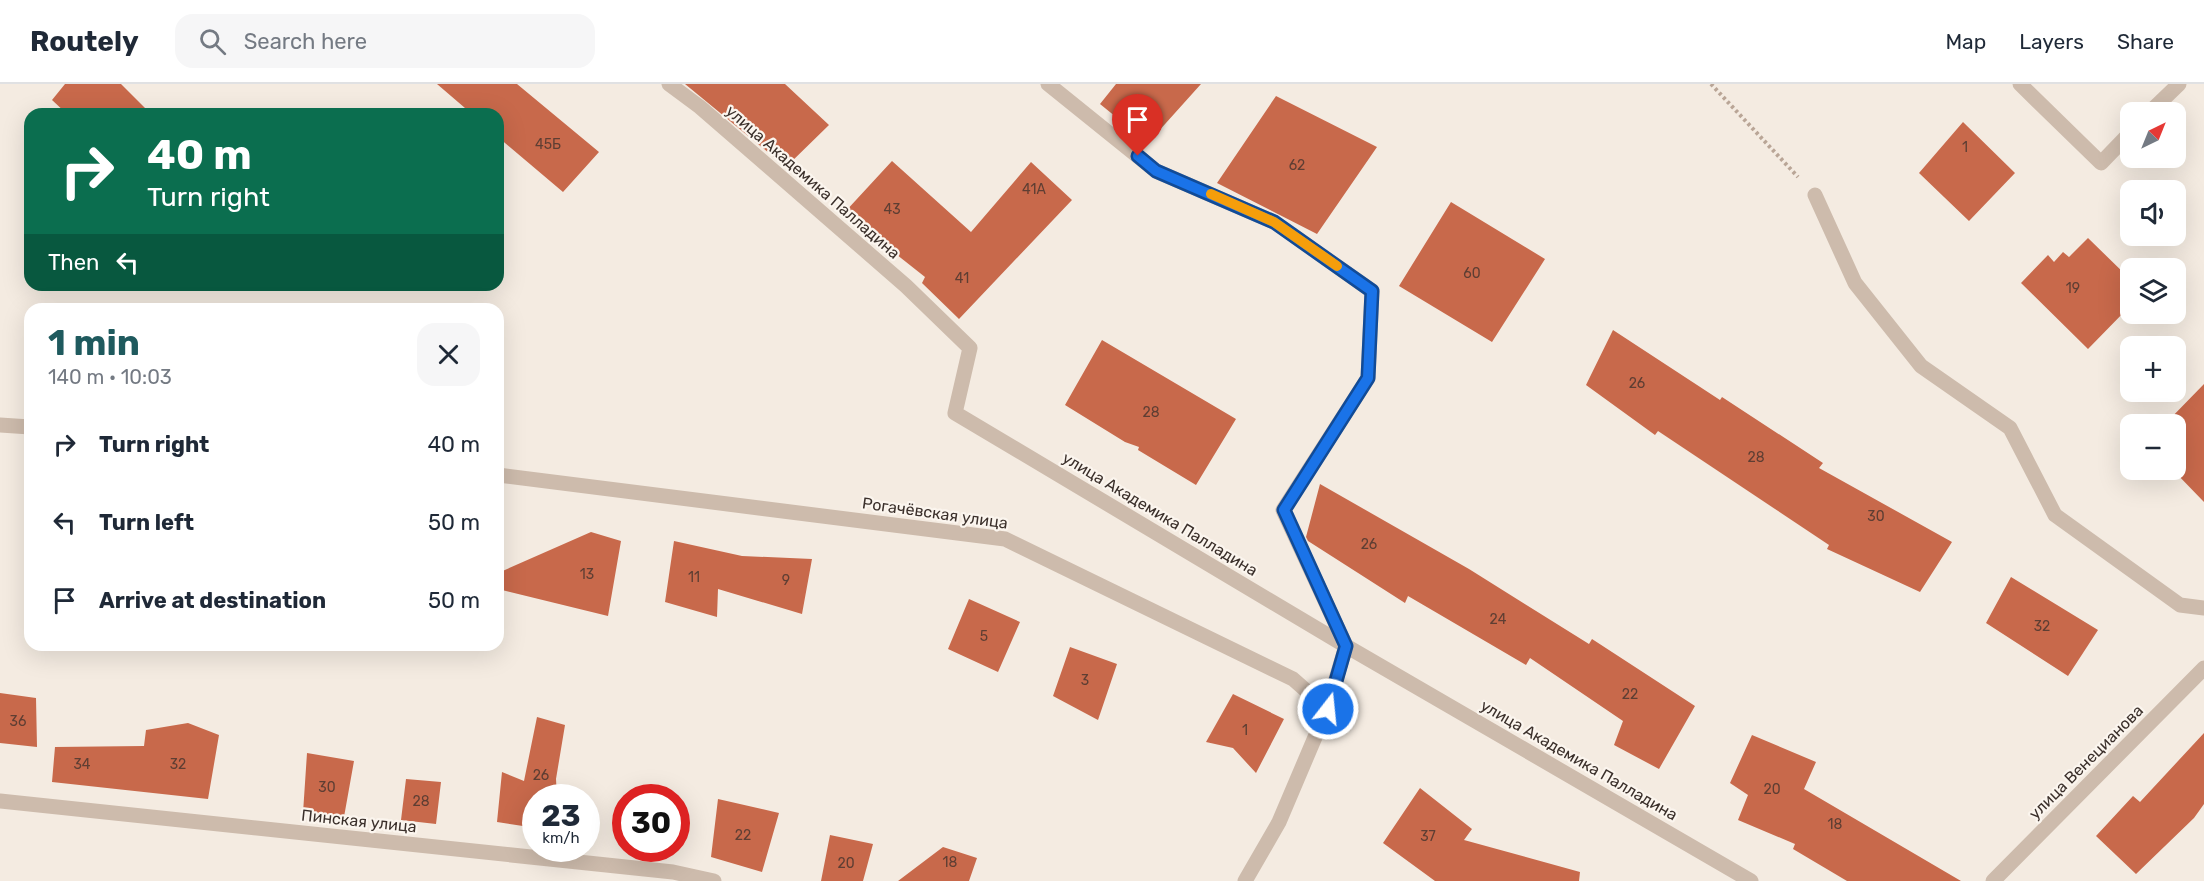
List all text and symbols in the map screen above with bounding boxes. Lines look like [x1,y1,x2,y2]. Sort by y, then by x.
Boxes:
search box [175,14,595,68]
text: Routely [30,25,139,58]
icon: search [196,25,229,58]
text: Search here [244,28,367,55]
text: Map [1945,29,1986,54]
text: Layers [2019,29,2084,54]
text: Share [2117,29,2174,54]
pin [1112,94,1163,156]
street label: улица Академика Палладина [722,101,904,263]
north arrow [2120,102,2186,168]
map controls [2120,102,2186,480]
icon: arrive [1121,103,1154,136]
text: 40 m [147,130,252,180]
icon: right [48,132,126,210]
house number: 45Б [535,136,561,153]
house number: 1 [1962,139,1968,156]
house number: 62 [1289,157,1305,174]
button: sound [2120,180,2186,246]
text: Turn right [147,181,270,213]
house number: 41А [1022,181,1047,198]
house number: 43 [883,201,901,218]
icon: left [111,246,144,279]
text: Then [48,249,99,276]
button: layers [2120,258,2186,324]
house number: 60 [1463,265,1481,282]
house number: 41 [955,270,969,287]
house number: 19 [2066,280,2080,297]
text: 1 min [48,321,140,364]
button: close [417,323,480,386]
button: + [2120,336,2186,402]
text: 140 m · 10:03 [48,365,172,389]
house number: 26 [1629,375,1645,392]
house number: 28 [1142,404,1160,421]
button: − [2120,414,2186,480]
icon: right [48,428,81,461]
text: Turn right [99,431,209,458]
text: 40 m [427,431,480,458]
street label: улица Академика Палладина [1059,448,1261,580]
house number: 28 [1747,449,1765,466]
street label: Рогачёвская улица [861,493,1009,533]
icon: left [48,506,81,539]
house number: 30 [1867,508,1885,525]
text: Turn left [99,509,194,536]
text: 50 m [428,509,480,536]
house number: 26 [1361,536,1377,553]
house number: 13 [580,566,594,583]
house number: 11 [688,569,700,586]
house number: 9 [782,572,790,589]
icon: arrive [48,584,81,617]
text: Arrive at destination [99,587,326,614]
text: 50 m [428,587,480,614]
house number: 24 [1490,611,1507,628]
house number: 32 [2034,618,2050,635]
house number: 5 [980,628,988,645]
house number: 3 [1081,672,1089,689]
position arrow [1296,677,1360,741]
house number: 22 [1622,686,1638,703]
street label: улица Академика Палладина [1477,696,1681,824]
street label: улица Венецианова [2025,701,2147,823]
house number: 36 [10,713,26,730]
house number: 1 [1242,722,1248,739]
house number: 34 [73,756,91,773]
house number: 32 [170,756,186,773]
house number: 26 [533,767,549,784]
house number: 30 [318,779,336,796]
house number: 20 [1763,781,1781,798]
speed limit sign: 30 [612,784,690,862]
house number: 28 [412,793,430,810]
text: 23 [541,798,581,834]
street label: Пинская улица [300,805,418,837]
house number: 18 [1828,816,1843,833]
house number: 22 [735,827,751,844]
house number: 37 [1420,828,1436,845]
text: km/h [542,829,580,847]
house number: 18 [943,854,958,871]
house number: 20 [837,855,855,872]

